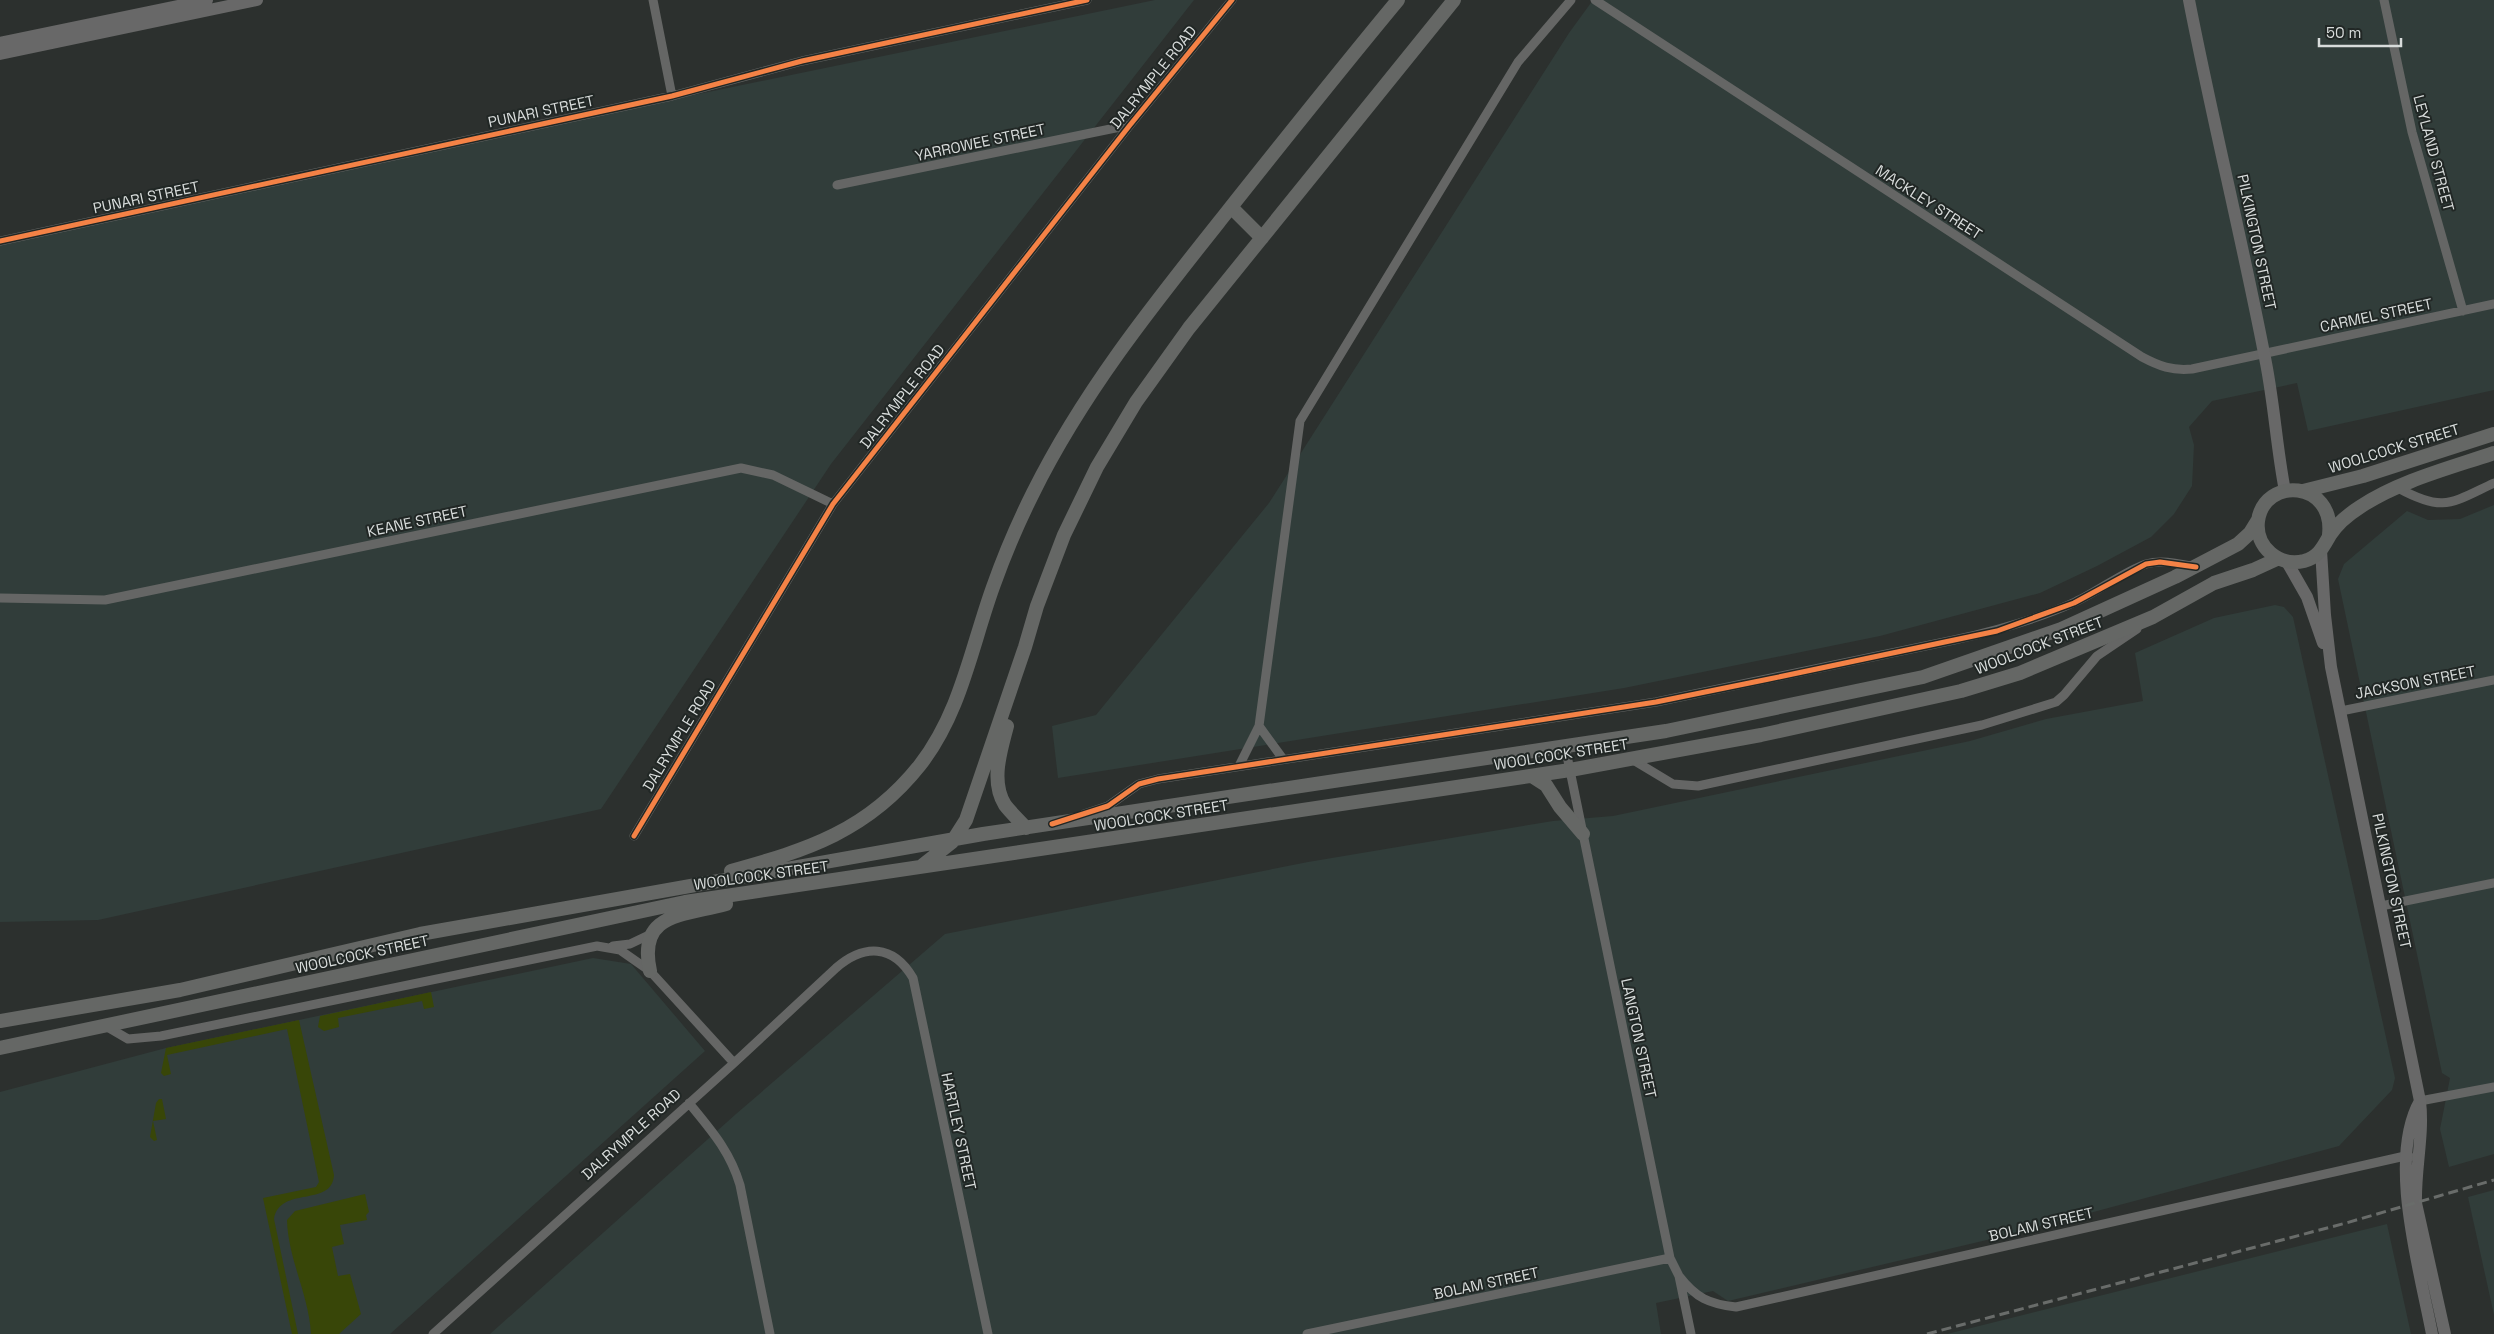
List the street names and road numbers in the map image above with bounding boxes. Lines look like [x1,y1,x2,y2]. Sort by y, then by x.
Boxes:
street label: DALRYMPLE ROAD [1106,22,1200,132]
street label: PUNARI STREET [486,90,596,132]
street label: LEYLAND STREET [2409,93,2459,214]
street label: YARROWEE STREET [913,119,1047,165]
street label: MACKLEY STREET [1872,160,1986,244]
street label: PILKINGTON STREET [2233,172,2281,312]
street label: PUNARI STREET [91,176,201,218]
street label: CARMEL STREET [2318,294,2434,336]
street label: DALRYMPLE ROAD [855,340,949,452]
street label: WOOLCOCK STREET [2326,419,2462,477]
street label: KEANE STREET [365,501,469,541]
street label: WOOLCOCK STREET [1972,612,2106,678]
street label: JACKSON STREET [2353,661,2477,703]
street label: DALRYMPLE ROAD [638,676,720,794]
street label: WOOLCOCK STREET [1492,734,1630,774]
street label: WOOLCOCK STREET [1092,795,1230,835]
street label: PILKINGTON STREET [2368,811,2416,951]
street label: WOOLCOCK STREET [692,856,830,894]
street label: WOOLCOCK STREET [294,931,431,977]
street label: LANGTON STREET [1617,976,1661,1100]
street label: HARTLEY STREET [937,1071,981,1192]
street label: DALRYMPLE ROAD [577,1084,685,1184]
street label: BOLAM STREET [1987,1203,2096,1245]
street label: BOLAM STREET [1432,1263,1541,1303]

